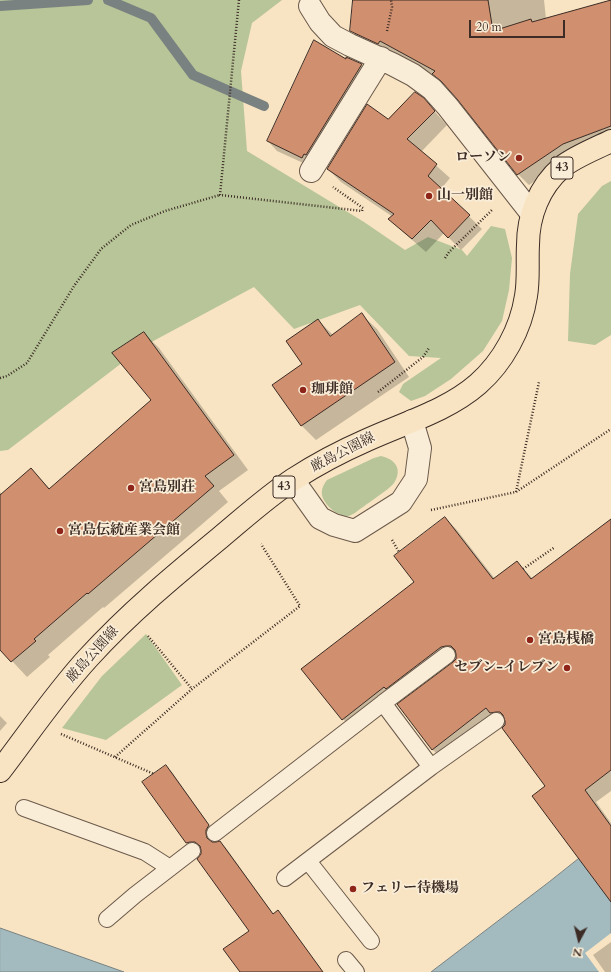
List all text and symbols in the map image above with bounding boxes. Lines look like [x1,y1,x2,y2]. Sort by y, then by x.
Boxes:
scale bar [471,12,567,38]
text: 20 m [476,19,502,35]
place label: ローソン [455,150,511,166]
marker: ローソン [514,153,524,163]
road number: 43 [551,157,573,179]
place label: 山一別館 [437,188,493,204]
marker: 山一別館 [424,191,434,201]
place label: 珈琲館 [311,382,353,398]
marker: 珈琲館 [298,385,308,395]
street label: 厳島公園線 [308,430,378,476]
road number: 43 [273,476,295,498]
place label: 宮島別荘 [139,480,195,496]
marker: 宮島別荘 [126,483,136,493]
place label: 宮島伝統産業会館 [68,523,180,539]
marker: 宮島伝統産業会館 [55,526,65,536]
street label: 厳島公園線 [63,623,123,687]
place label: 宮島桟橋 [538,632,594,648]
marker: 宮島桟橋 [525,635,535,645]
place label: セブン-イレブン [454,660,559,676]
marker: セブン-イレブン [562,663,572,673]
place label: フェリー待機場 [361,881,459,897]
marker: フェリー待機場 [348,884,358,894]
north arrow [559,920,599,960]
text: N [572,944,583,960]

